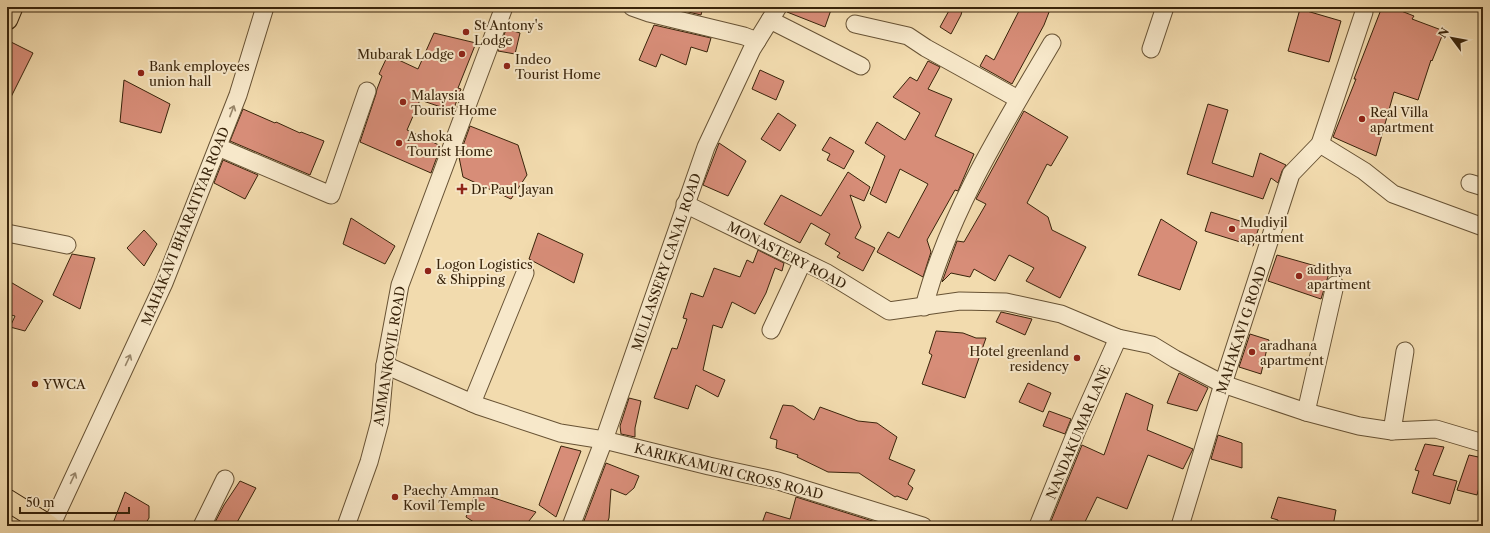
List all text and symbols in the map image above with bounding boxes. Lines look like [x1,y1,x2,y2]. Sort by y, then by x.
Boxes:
place label: St Antony's Lodge [474,17,543,48]
north arrow [1432,18,1472,58]
text: N [1435,25,1452,40]
marker: St Antony's Lodge [461,27,471,37]
place label: Mubarak Lodge [357,46,454,62]
marker: Mubarak Lodge [457,49,467,59]
place label: Indeo Tourist Home [515,51,601,82]
place label: Bank employees union hall [149,58,250,89]
marker: Indeo Tourist Home [502,61,512,71]
marker: Bank employees union hall [136,68,146,78]
place label: Malaysia Tourist Home [411,87,497,118]
marker: Malaysia Tourist Home [398,97,408,107]
place label: Real Villa apartment [1370,104,1434,135]
one-way arrow [229,106,236,118]
marker: Real Villa apartment [1357,114,1367,124]
street label: MAHAKAVI BHARATIYAR ROAD [138,124,232,328]
place label: Ashoka Tourist Home [406,128,493,159]
marker: Ashoka Tourist Home [394,138,404,148]
street label: MULLASSERY CANAL ROAD [628,171,704,353]
place label: Dr Paul Jayan [471,181,554,197]
marker: Dr Paul Jayan [456,183,468,195]
place label: Mudiyil apartment [1240,214,1304,245]
street label: MONASTERY ROAD [725,218,849,292]
marker: Mudiyil apartment [1227,224,1237,234]
place label: Logon Logistics & Shipping [436,256,533,287]
place label: adithya apartment [1307,261,1371,292]
street label: MAHAKAVI G ROAD [1213,264,1269,396]
marker: Logon Logistics & Shipping [423,266,433,276]
marker: adithya apartment [1294,271,1304,281]
street label: AMMANKOVIL ROAD [370,285,408,428]
place label: aradhana apartment [1260,337,1324,368]
place label: Hotel greenland residency [969,343,1070,374]
marker: aradhana apartment [1247,347,1257,357]
marker: Hotel greenland residency [1072,353,1082,363]
one-way arrow [125,354,132,366]
street label: NANDAKUMAR LANE [1043,363,1113,501]
place label: YWCA [42,376,86,392]
marker: YWCA [30,379,40,389]
street label: KARIKKAMURI CROSS ROAD [633,440,825,502]
one-way arrow [70,472,77,484]
place label: Paechy Amman Kovil Temple [403,482,499,513]
scale bar [20,489,129,515]
marker: Paechy Amman Kovil Temple [390,492,400,502]
text: 50 m [26,495,55,510]

